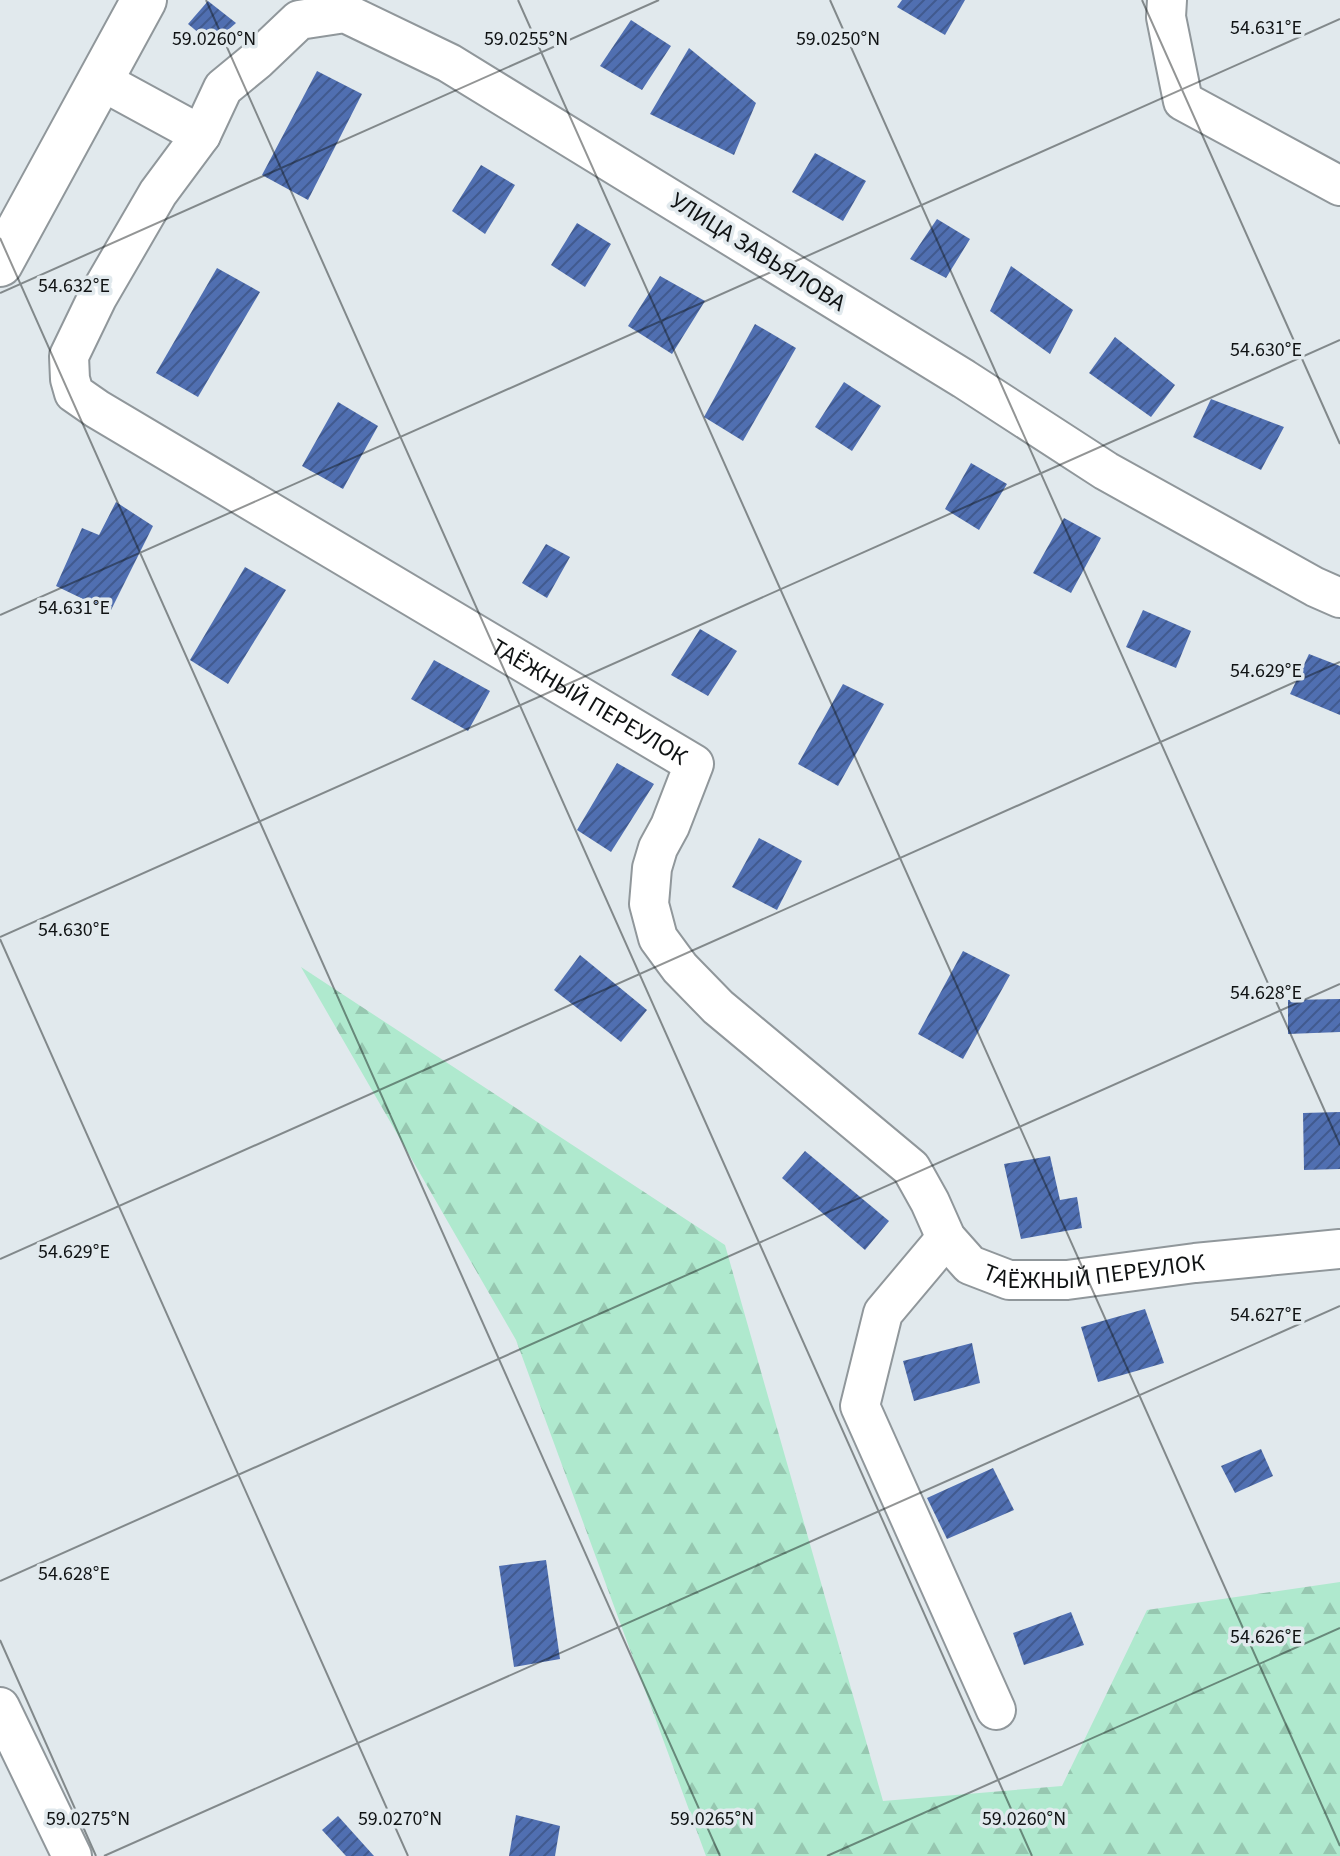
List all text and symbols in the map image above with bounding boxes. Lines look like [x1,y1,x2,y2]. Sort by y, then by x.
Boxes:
text: 54.631°E [1230,14,1302,42]
text: 59.0260°N [172,25,256,53]
text: 59.0255°N [484,25,568,53]
text: 59.0250°N [796,25,880,53]
street label: УЛИЦА ЗАВЬЯЛОВА [663,184,853,320]
text: 54.632°E [38,272,110,300]
text: 54.630°E [1230,336,1302,364]
text: 54.631°E [38,594,110,622]
street label: ТАЁЖНЫЙ ПЕРЕУЛОК [484,630,694,774]
text: 54.629°E [1230,657,1302,685]
text: 54.630°E [38,916,110,944]
text: 54.628°E [1230,979,1302,1007]
text: 54.629°E [38,1238,110,1266]
street label: ТАЁЖНЫЙ ПЕРЕУЛОК [978,1245,1206,1298]
text: 54.627°E [1230,1301,1302,1329]
text: 54.628°E [38,1560,110,1588]
text: 54.626°E [1230,1623,1302,1651]
text: 59.0275°N [46,1805,130,1833]
text: 59.0270°N [358,1805,442,1833]
text: 59.0265°N [670,1805,754,1833]
text: 59.0260°N [982,1805,1066,1833]

